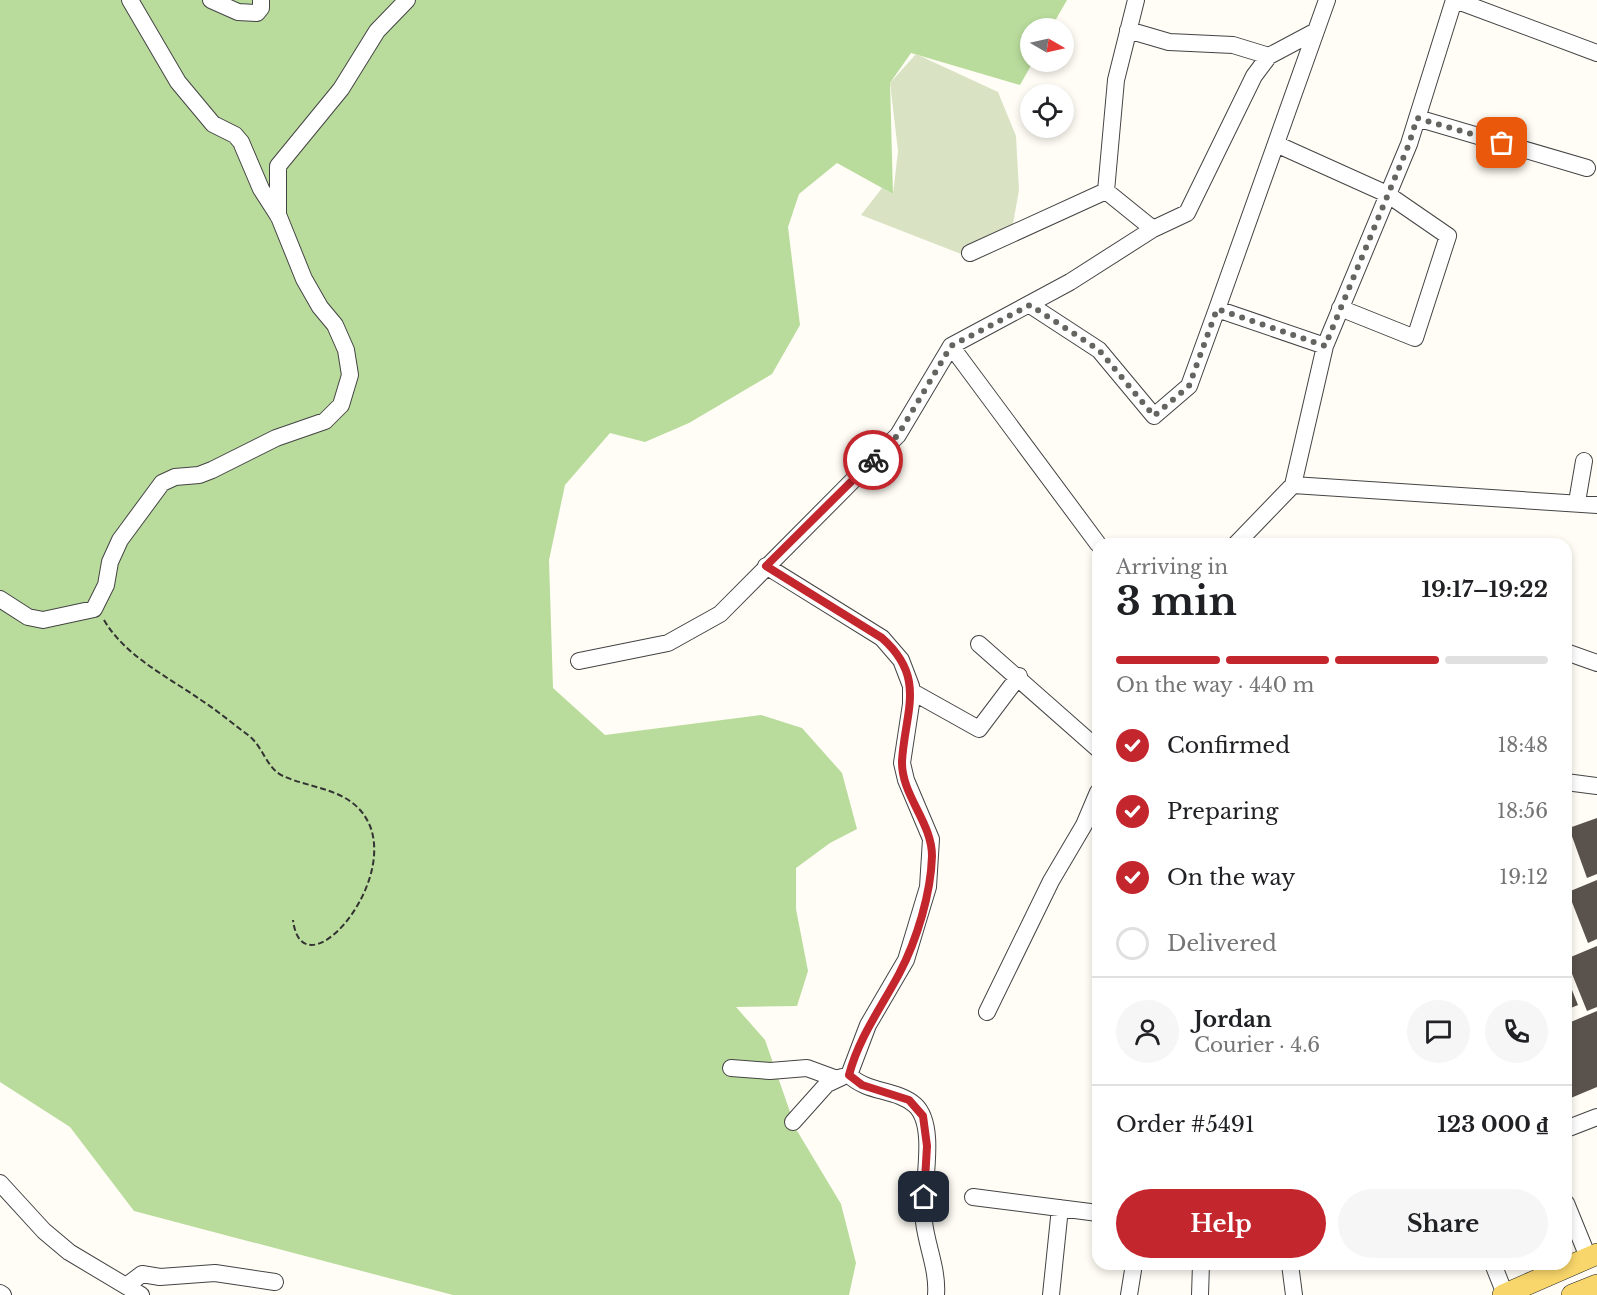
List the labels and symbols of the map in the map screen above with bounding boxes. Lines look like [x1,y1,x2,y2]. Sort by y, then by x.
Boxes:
north arrow [1020,18,1074,72]
pin [1476,117,1527,168]
courier [843,430,903,490]
pin [898,1171,949,1222]

